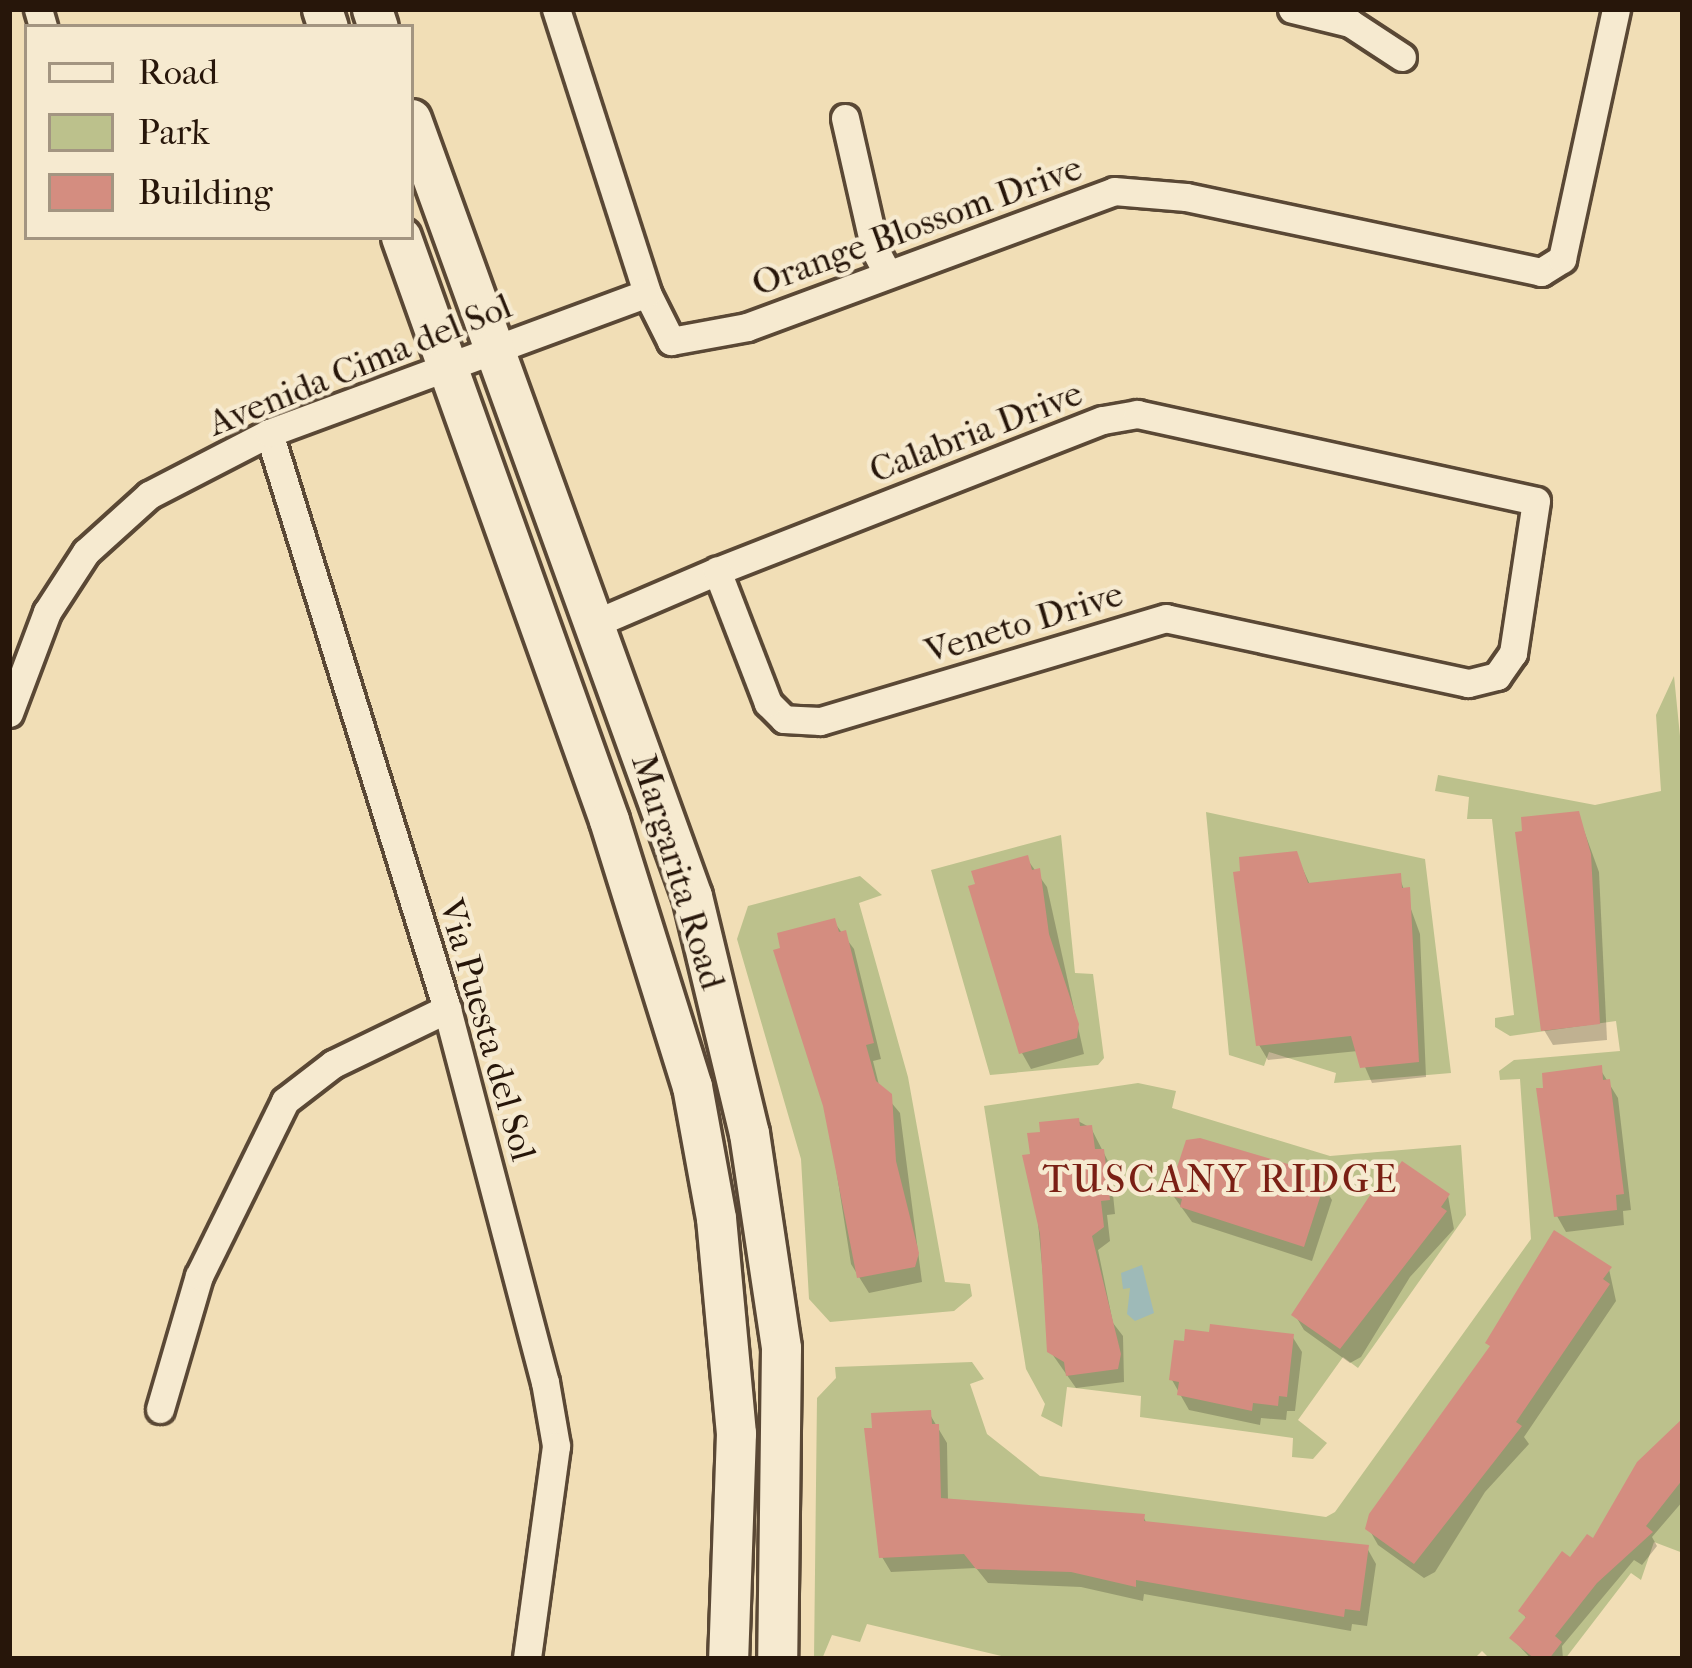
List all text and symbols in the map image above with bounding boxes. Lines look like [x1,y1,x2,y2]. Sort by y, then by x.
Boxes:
legend [24,24,414,240]
text: Road [138,51,218,93]
text: Park [138,111,210,153]
street label: Orange Blossom Drive [746,146,1088,306]
text: Building [138,171,273,213]
street label: Avenida Cima del Sol [202,284,518,446]
street label: Calabria Drive [864,372,1088,492]
street label: Veneto Drive [920,572,1128,674]
street label: Margarita Road [622,749,734,995]
street label: Via Puesta del Sol [429,894,545,1166]
district label: TUSCANY RIDGE [1042,1156,1400,1202]

